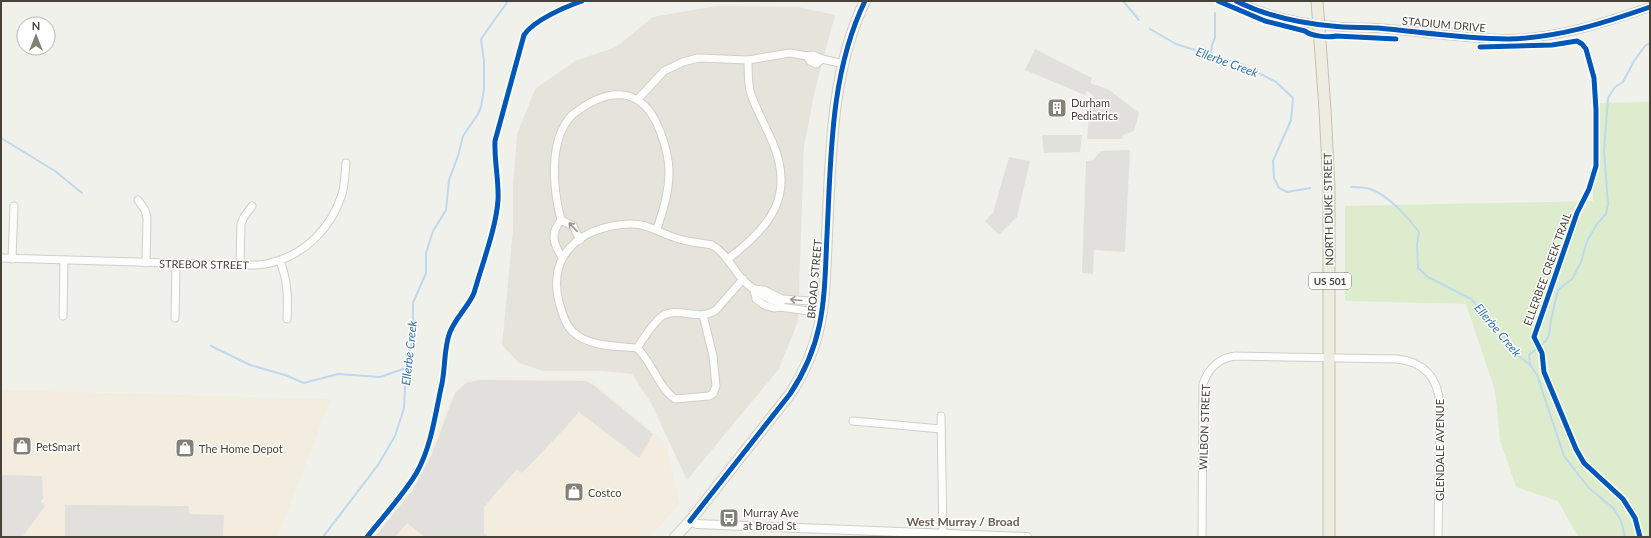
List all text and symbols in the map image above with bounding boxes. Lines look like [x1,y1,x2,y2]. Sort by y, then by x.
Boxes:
street label: STADIUM DRIVE [1402,14,1486,34]
north arrow [16,16,56,56]
text: N [32,19,40,32]
water label: Ellerbe Creek [1194,44,1260,80]
place label: Durham Pediatrics [1071,96,1118,122]
building icon: Durham Pediatrics [1046,97,1068,119]
street label: NORTH DUKE STREET [1321,152,1335,266]
street label: ELLERBEE CREEK TRAIL [1520,210,1574,328]
one-way arrow [568,222,577,232]
street label: BROAD STREET [804,238,824,319]
street label: STREBOR STREET [159,257,250,271]
road number: US 501 [1309,273,1351,289]
one-way arrow [790,296,803,303]
water label: Ellerbe Creek [1471,300,1525,360]
water label: Ellerbe Creek [398,320,420,386]
street label: WILBON STREET [1196,383,1212,470]
street label: GLENDALE AVENUE [1433,399,1446,501]
shop icon: PetSmart [11,435,33,457]
shop icon: The Home Depot [174,437,196,459]
place label: PetSmart [36,440,80,453]
place label: The Home Depot [199,442,283,455]
shop icon: Costco [563,481,585,503]
place label: Costco [588,486,622,499]
place label: Murray Ave at Broad St [743,506,799,532]
bus stop icon: Murray Ave at Broad St [718,507,740,529]
district label: West Murray / Broad [906,514,1020,529]

